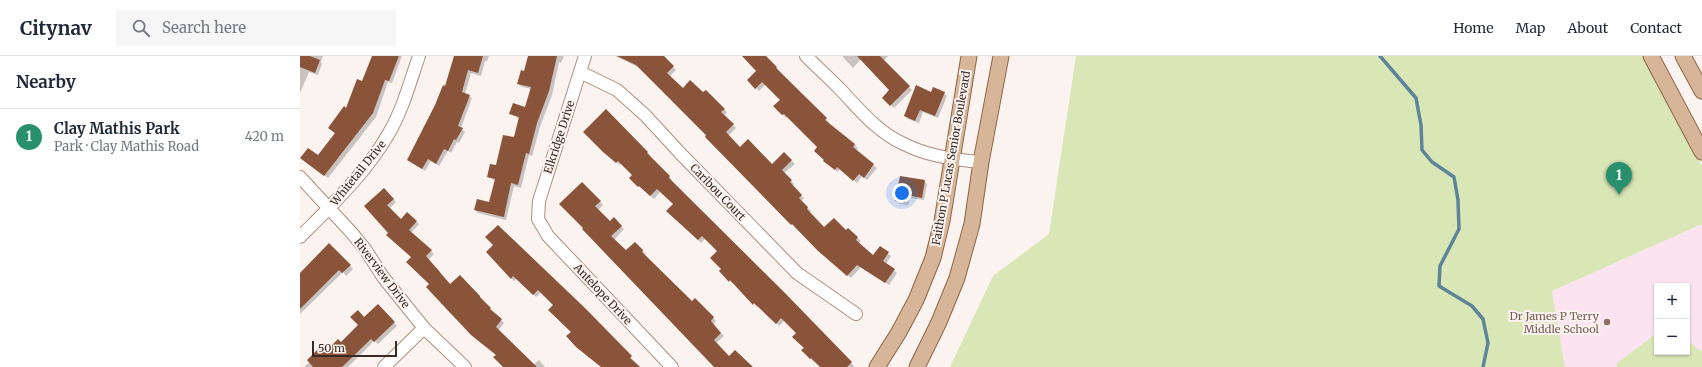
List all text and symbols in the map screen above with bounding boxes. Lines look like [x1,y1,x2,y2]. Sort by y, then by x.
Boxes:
search box [116,10,396,46]
text: Citynav [20,16,92,40]
icon: search [130,17,152,39]
text: Search here [162,18,246,37]
text: Home [1453,19,1494,37]
text: Map [1516,19,1545,37]
text: About [1567,19,1608,37]
text: Contact [1630,19,1682,37]
street label: Faithon P Lucas Senior Boulevard [929,69,973,246]
text: Nearby [16,71,76,93]
street label: Elkridge Drive [541,98,577,175]
text: Clay Mathis Park [54,119,180,138]
text: 1 [26,128,32,145]
text: 420 m [245,128,284,145]
street label: Whitetail Drive [327,137,389,209]
text: Park · Clay Mathis Road [54,138,199,155]
street label: Caribou Court [687,161,749,224]
pin: 1 [1606,162,1632,195]
your location [892,183,912,203]
street label: Riverview Drive [351,235,413,311]
street label: Antelope Drive [570,260,635,328]
map controls [1654,283,1690,355]
button: + [1654,283,1690,319]
place label: Dr James P Terry Middle School [1510,309,1600,336]
marker: Dr James P Terry Middle School [1602,317,1612,327]
button: − [1654,319,1690,355]
scale bar [312,339,397,358]
text: 50 m [318,341,345,355]

